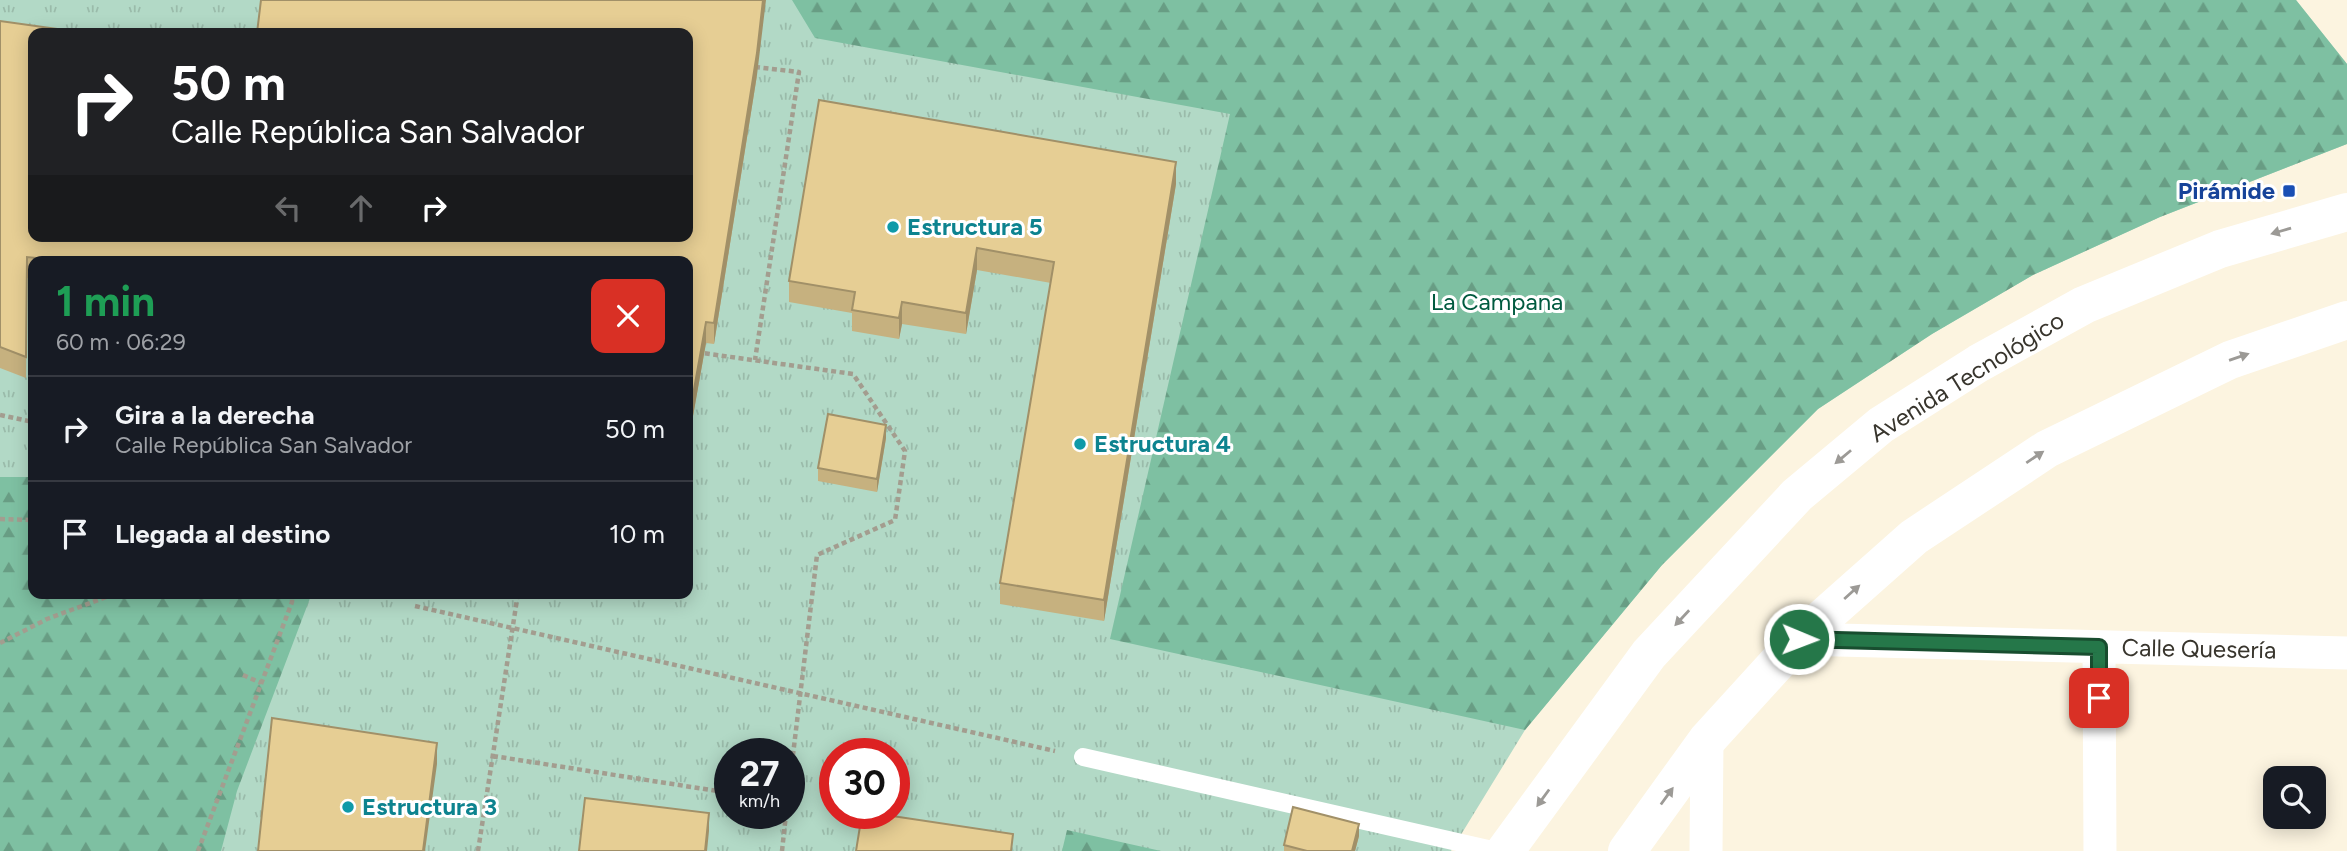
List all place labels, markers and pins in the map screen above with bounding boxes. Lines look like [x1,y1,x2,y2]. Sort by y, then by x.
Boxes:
place label: Pirámide [2178,176,2275,205]
marker: Pirámide [2281,183,2297,199]
place label: Estructura 5 [907,212,1043,241]
marker: Estructura 5 [885,219,901,235]
place label: Estructura 4 [1094,429,1231,458]
marker: Estructura 4 [1072,436,1088,452]
pin [2069,668,2129,728]
place label: Estructura 3 [362,792,497,821]
marker: Estructura 3 [340,799,356,815]

